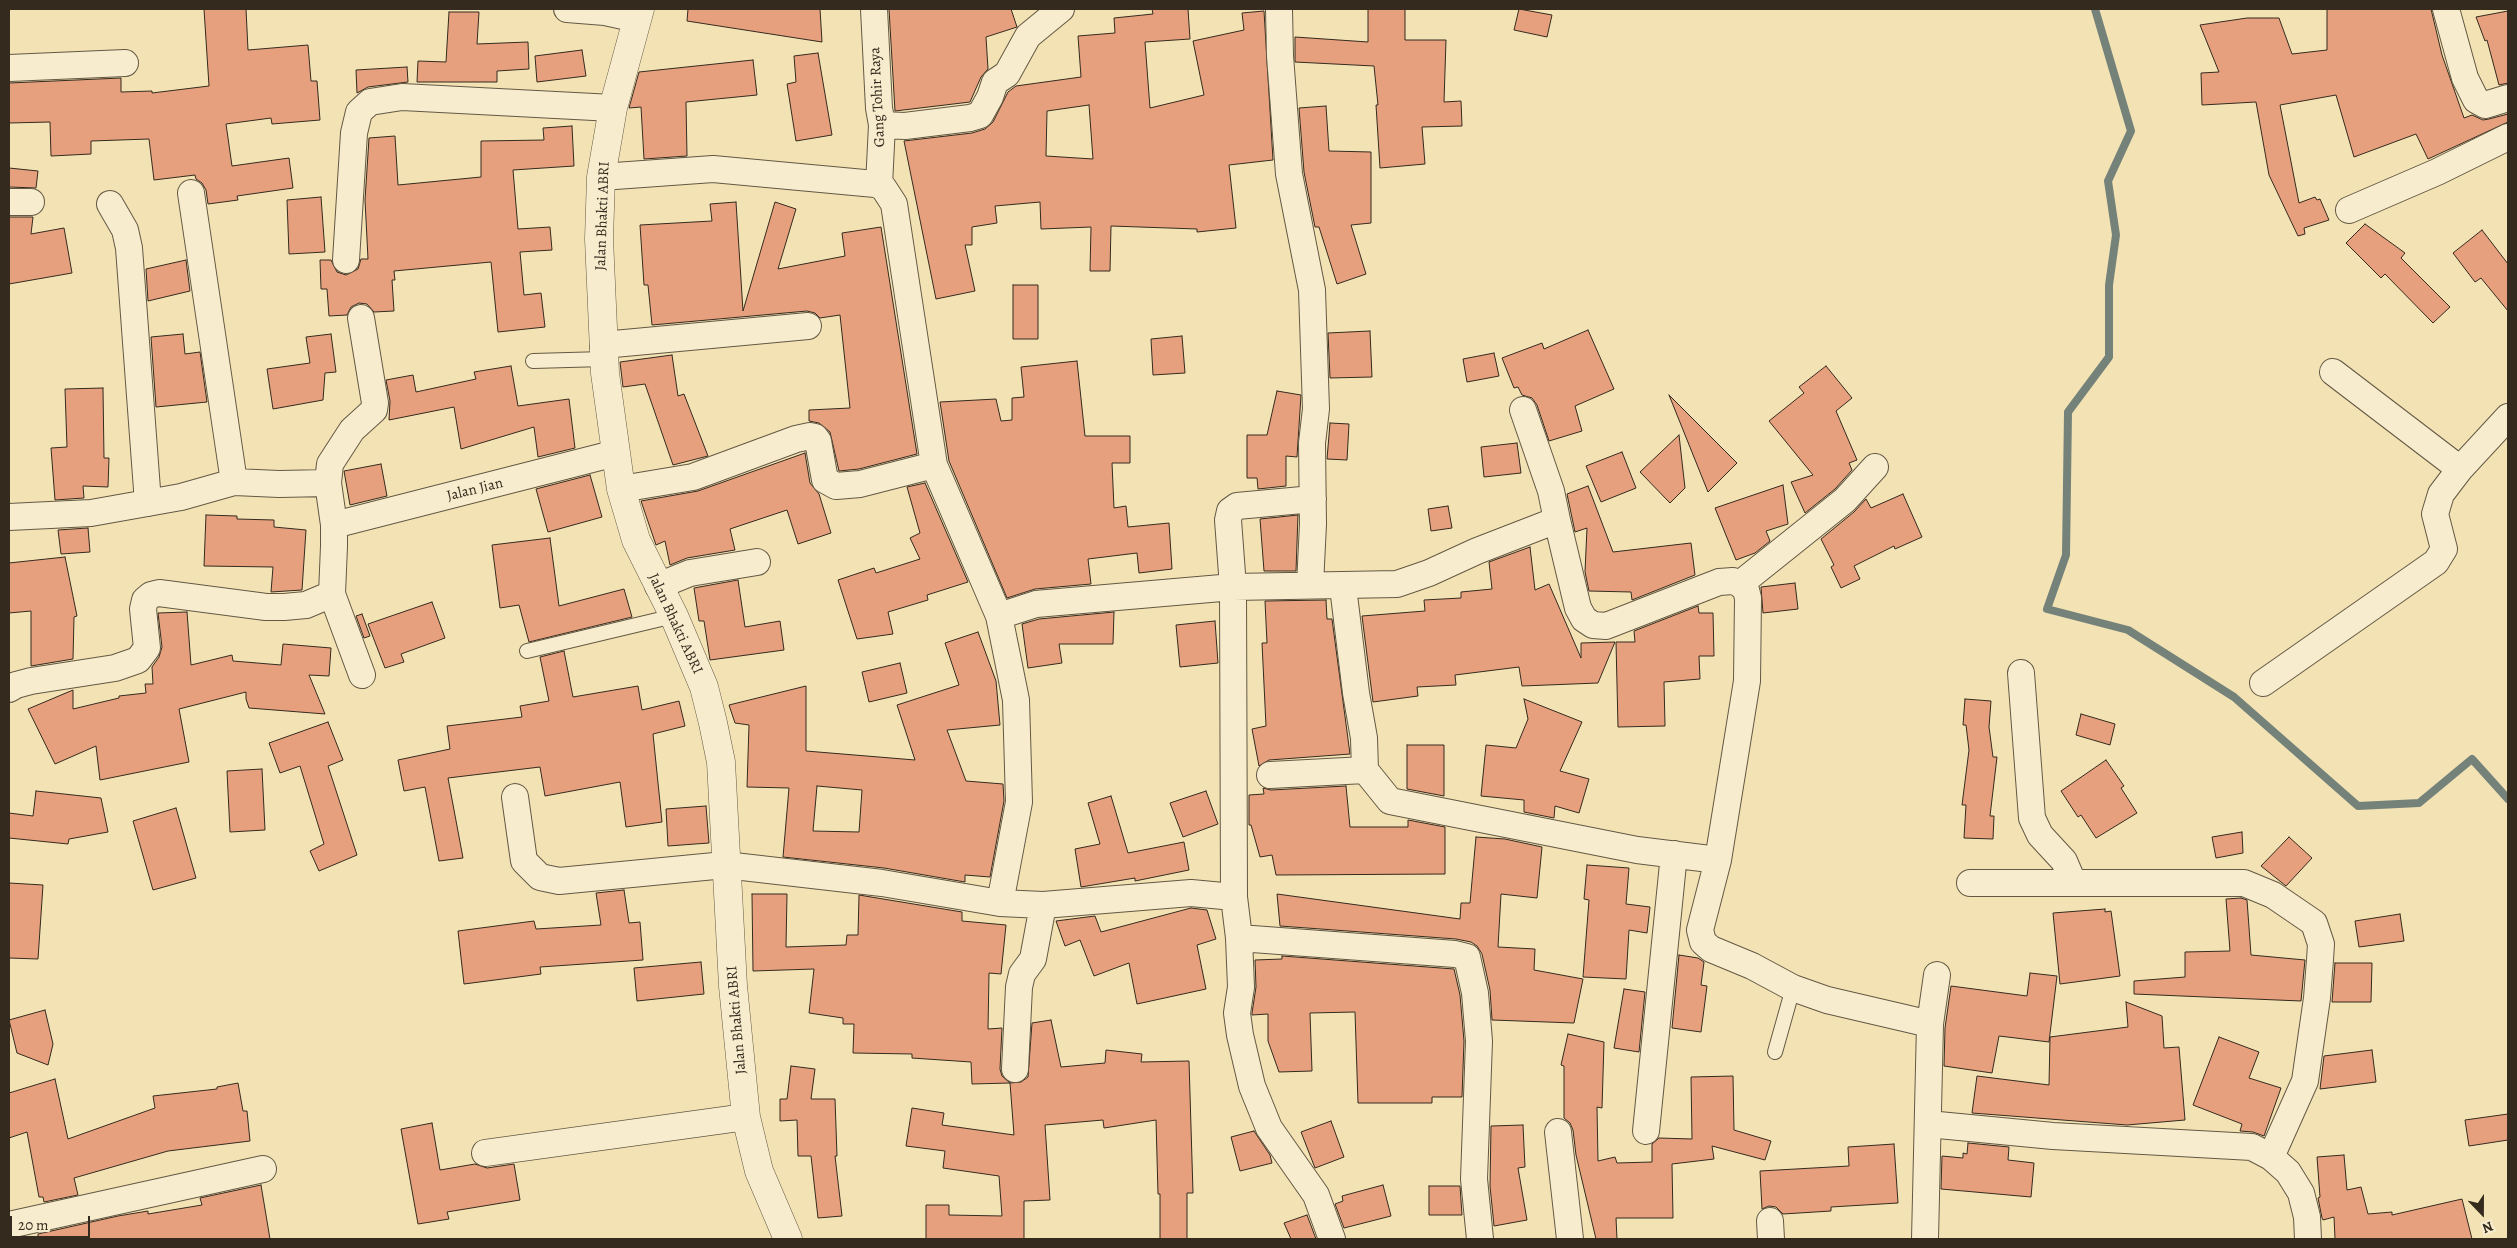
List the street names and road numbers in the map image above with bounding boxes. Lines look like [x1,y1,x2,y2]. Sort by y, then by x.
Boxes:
street label: Gang Tohir Raya [866,46,890,148]
street label: Jalan Bhakti ABRI [592,161,614,271]
street label: Jalan Jian [445,474,505,506]
street label: Jalan Bhakti ABRI [644,571,706,677]
street label: Jalan Bhakti ABRI [723,965,751,1075]

